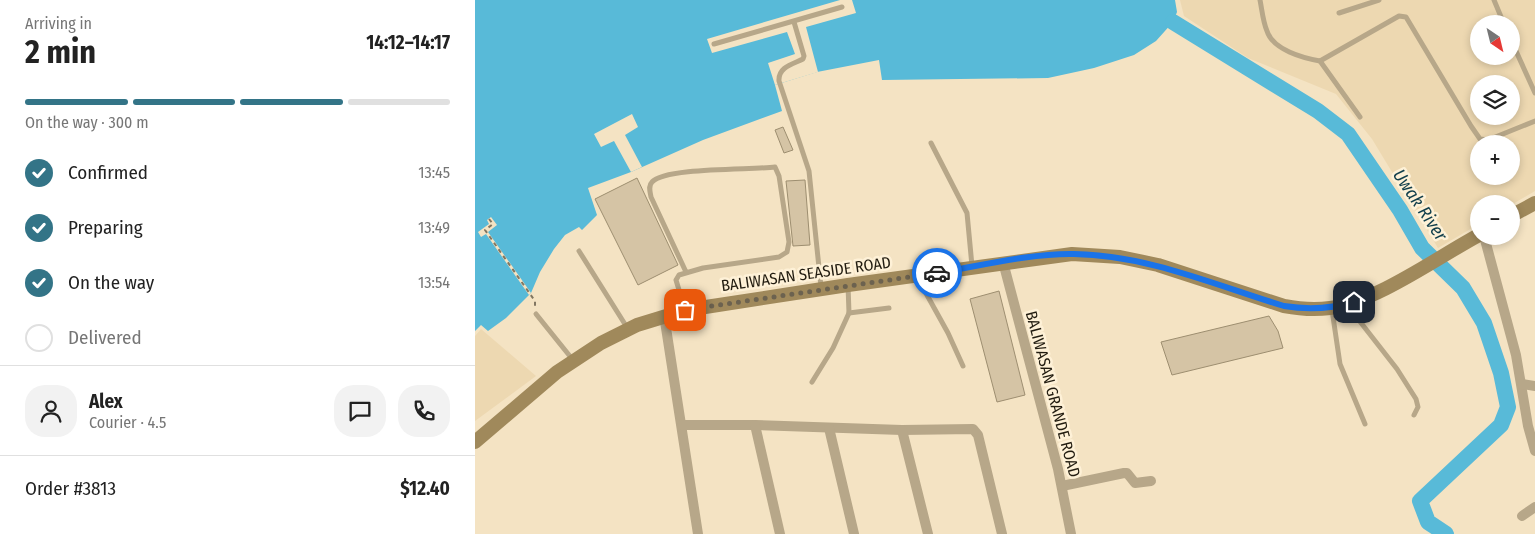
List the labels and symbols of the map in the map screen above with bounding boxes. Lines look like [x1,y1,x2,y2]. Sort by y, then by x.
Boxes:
north arrow [1470,15,1520,65]
water label: Uwak River [1388,165,1452,246]
courier [912,248,962,298]
street label: BALIWASAN SEASIDE ROAD [720,253,892,295]
pin [1333,281,1375,323]
pin [664,289,706,331]
street label: BALIWASAN GRANDE ROAD [1022,309,1084,479]

